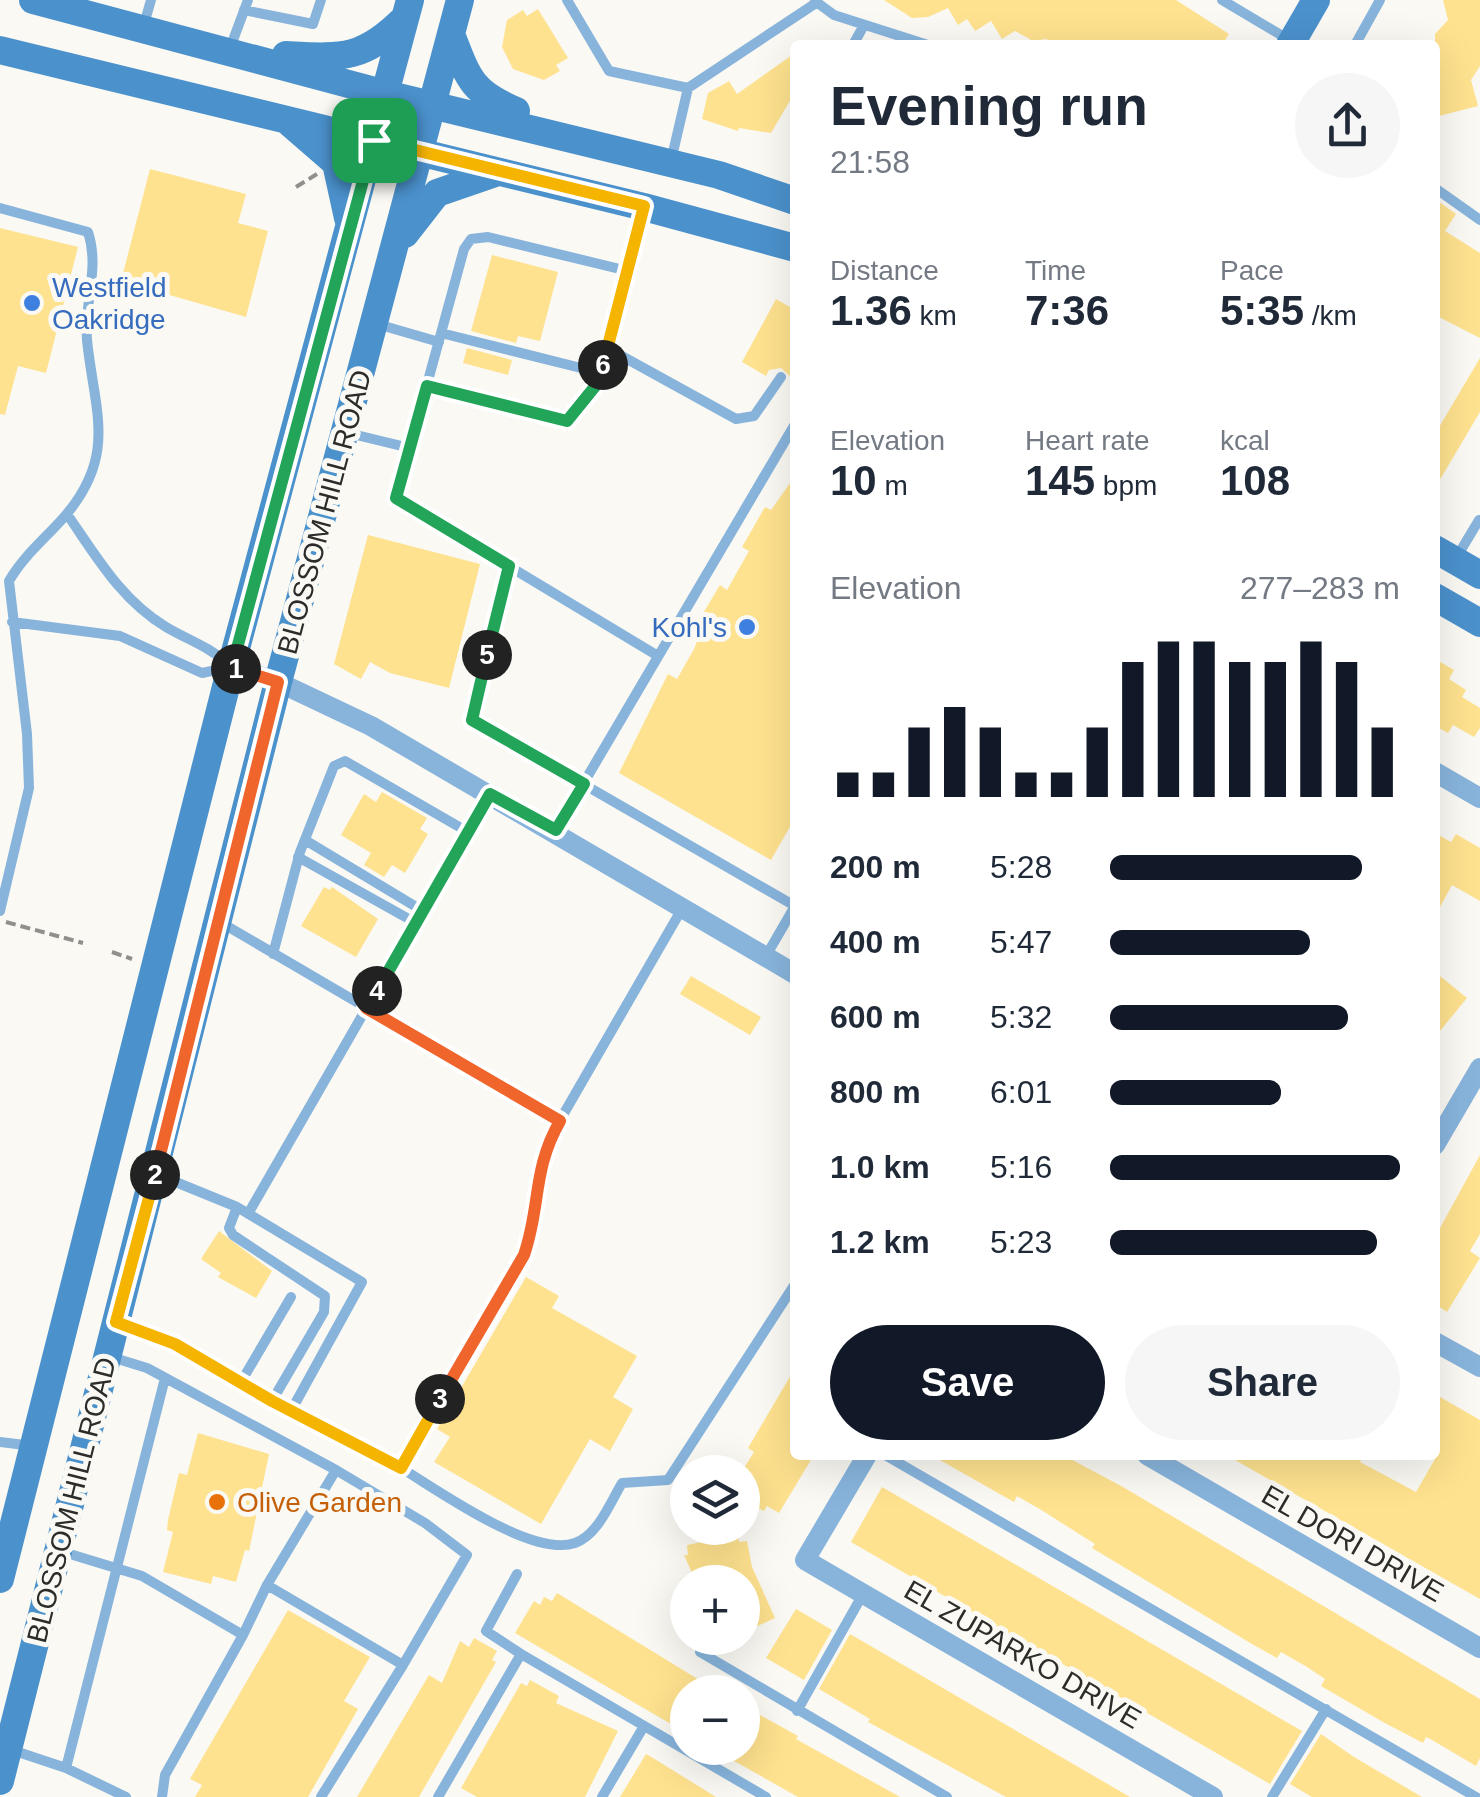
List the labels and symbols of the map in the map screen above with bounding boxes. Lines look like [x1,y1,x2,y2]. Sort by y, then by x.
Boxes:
pin [332,98,417,183]
place label: Westfield Oakridge [52,272,167,335]
marker: Westfield Oakridge [21,292,43,314]
pin: 6 [578,340,628,390]
street label: BLOSSOM HILL ROAD [272,367,377,658]
place label: Kohl's [652,612,727,643]
marker: Kohl's [736,616,758,638]
pin: 5 [462,630,512,680]
pin: 1 [211,644,261,694]
pin: 4 [352,966,402,1016]
pin: 2 [130,1150,180,1200]
street label: BLOSSOM HILL ROAD [21,1354,122,1646]
pin: 3 [415,1374,465,1424]
street label: EL DORI DRIVE [1257,1479,1449,1608]
place label: Olive Garden [237,1487,402,1518]
marker: Olive Garden [206,1491,228,1513]
street label: EL ZUPARKO DRIVE [899,1574,1146,1735]

